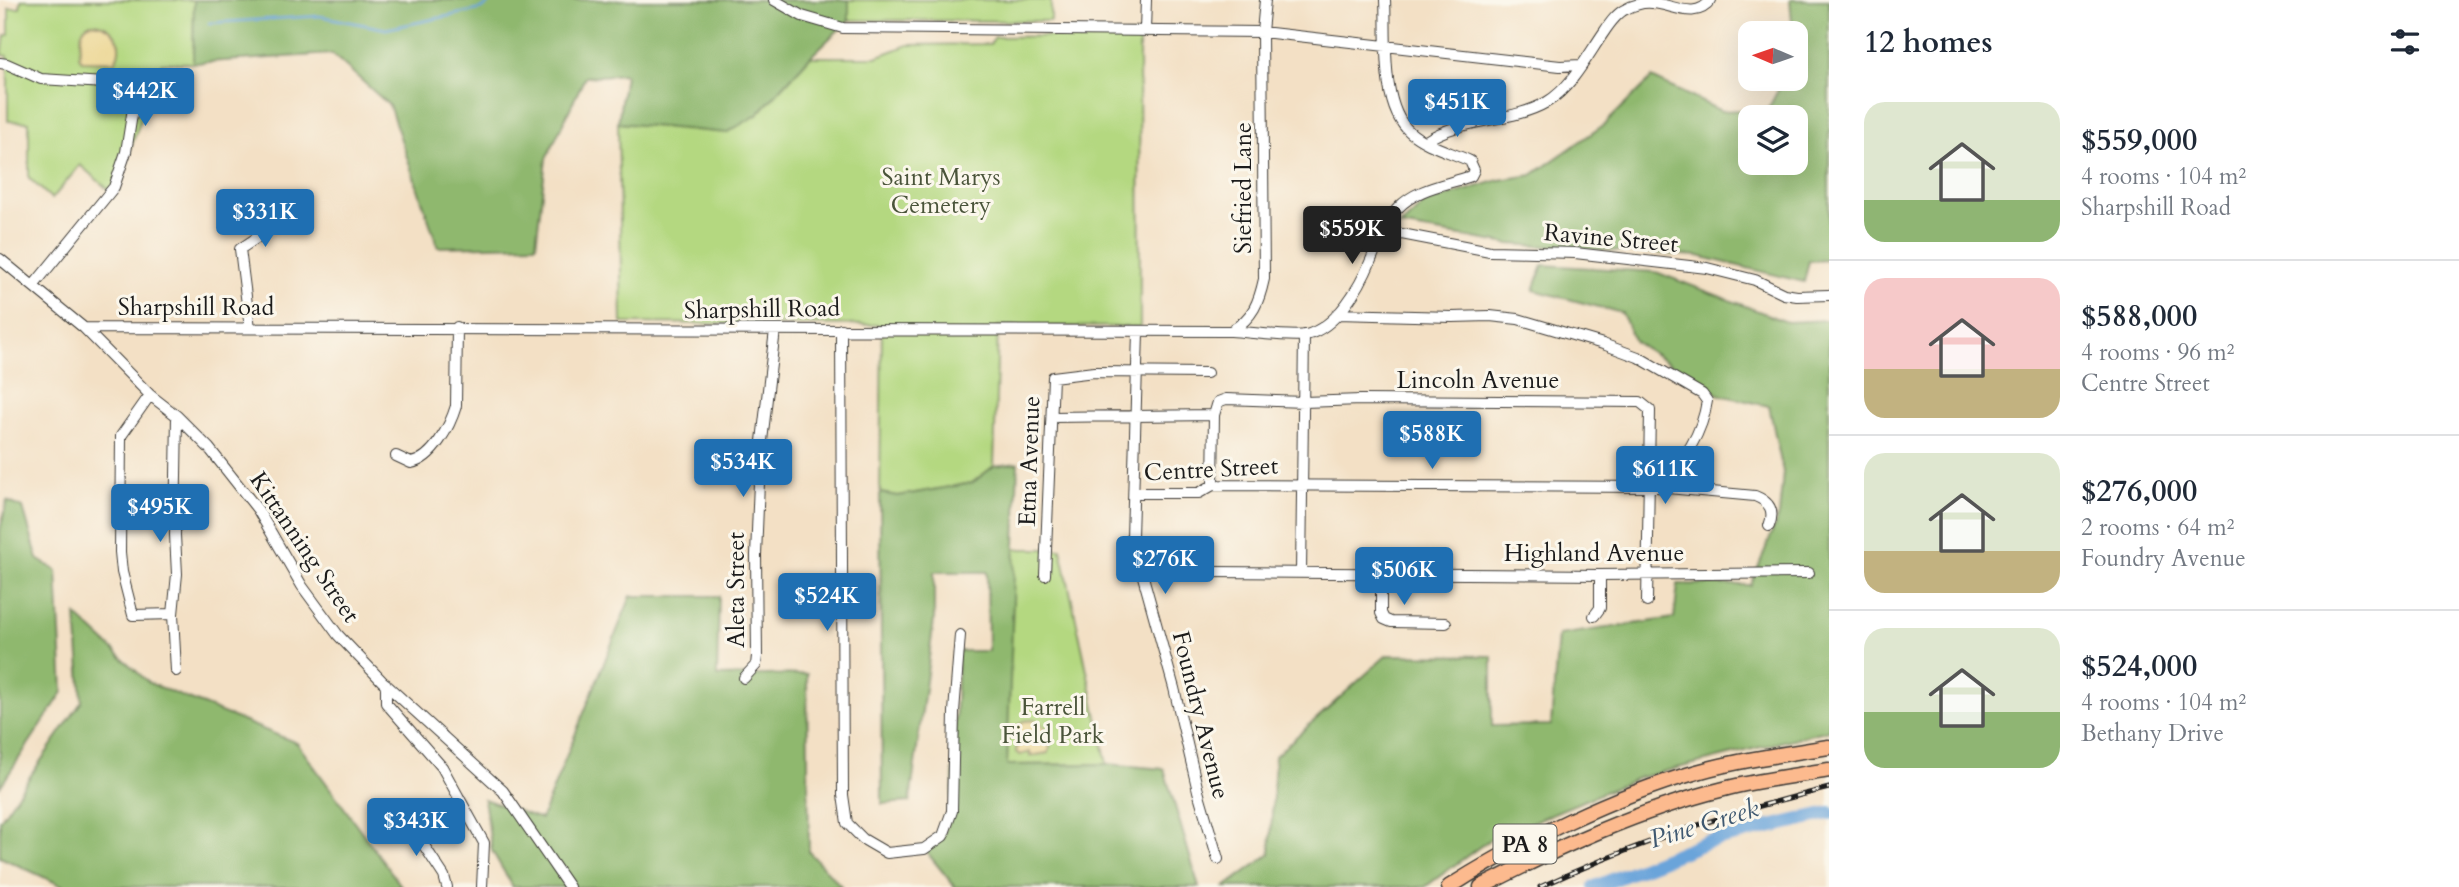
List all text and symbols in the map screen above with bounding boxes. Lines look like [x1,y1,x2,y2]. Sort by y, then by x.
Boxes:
north arrow [1738,21,1808,91]
map controls [1738,21,1808,175]
text: 12 homes [1864,22,1993,63]
icon: filters [2386,23,2424,61]
pin: $442K [96,68,194,128]
text: $442K [112,75,178,106]
pin: $451K [1408,80,1506,139]
text: $451K [1424,86,1490,117]
button: layers [1738,105,1808,175]
text: $559,000 [2081,120,2197,161]
street label: Siefried Lane [1227,122,1260,254]
icon: home [1920,130,2004,214]
park label: Saint Marys Cemetery [881,161,1001,222]
text: 4 rooms · 104 m² [2081,161,2246,192]
pin: $331K [216,190,314,249]
text: Sharpshill Road [2081,192,2231,223]
text: $331K [232,196,298,227]
pin: $559K [1303,206,1401,266]
text: $559K [1319,213,1385,244]
street label: Ravine Street [1542,216,1680,261]
street label: Sharpshill Road [118,291,274,324]
street label: Sharpshill Road [684,292,841,327]
text: $588,000 [2081,296,2197,337]
icon: home [1920,306,2004,390]
text: 4 rooms · 96 m² [2081,337,2234,368]
street label: Lincoln Avenue [1397,364,1559,397]
text: Centre Street [2081,368,2210,399]
street label: Etna Avenue [1011,395,1048,527]
pin: $588K [1383,412,1481,471]
text: $588K [1399,418,1465,449]
pin: $534K [694,440,792,499]
text: $534K [710,446,776,477]
pin: $611K [1616,447,1714,506]
street label: Centre Street [1143,449,1279,489]
text: $611K [1632,453,1698,484]
street label: Kittanning Street [242,465,368,630]
text: $276,000 [2081,471,2197,512]
icon: home [1920,481,2004,565]
pin: $495K [111,484,209,544]
text: $495K [127,491,193,522]
text: 2 rooms · 64 m² [2081,512,2234,543]
street label: Aleta Street [720,531,753,648]
pin: $276K [1116,536,1214,596]
street label: Highland Avenue [1504,537,1684,570]
text: $276K [1132,543,1198,574]
text: Foundry Avenue [2081,543,2246,574]
pin: $506K [1355,548,1453,607]
text: $506K [1371,554,1437,585]
pin: $524K [778,574,876,633]
text: $524K [794,580,860,611]
street label: Foundry Avenue [1164,628,1237,803]
text: $524,000 [2081,646,2197,687]
icon: home [1920,656,2004,740]
text: 4 rooms · 104 m² [2081,687,2246,718]
park label: Farrell Field Park [1002,691,1105,752]
text: Bethany Drive [2081,718,2224,749]
water label: Pine Creek [1645,790,1763,857]
pin: $343K [367,798,465,858]
text: $343K [383,805,449,836]
road number: PA 8 [1494,824,1556,864]

